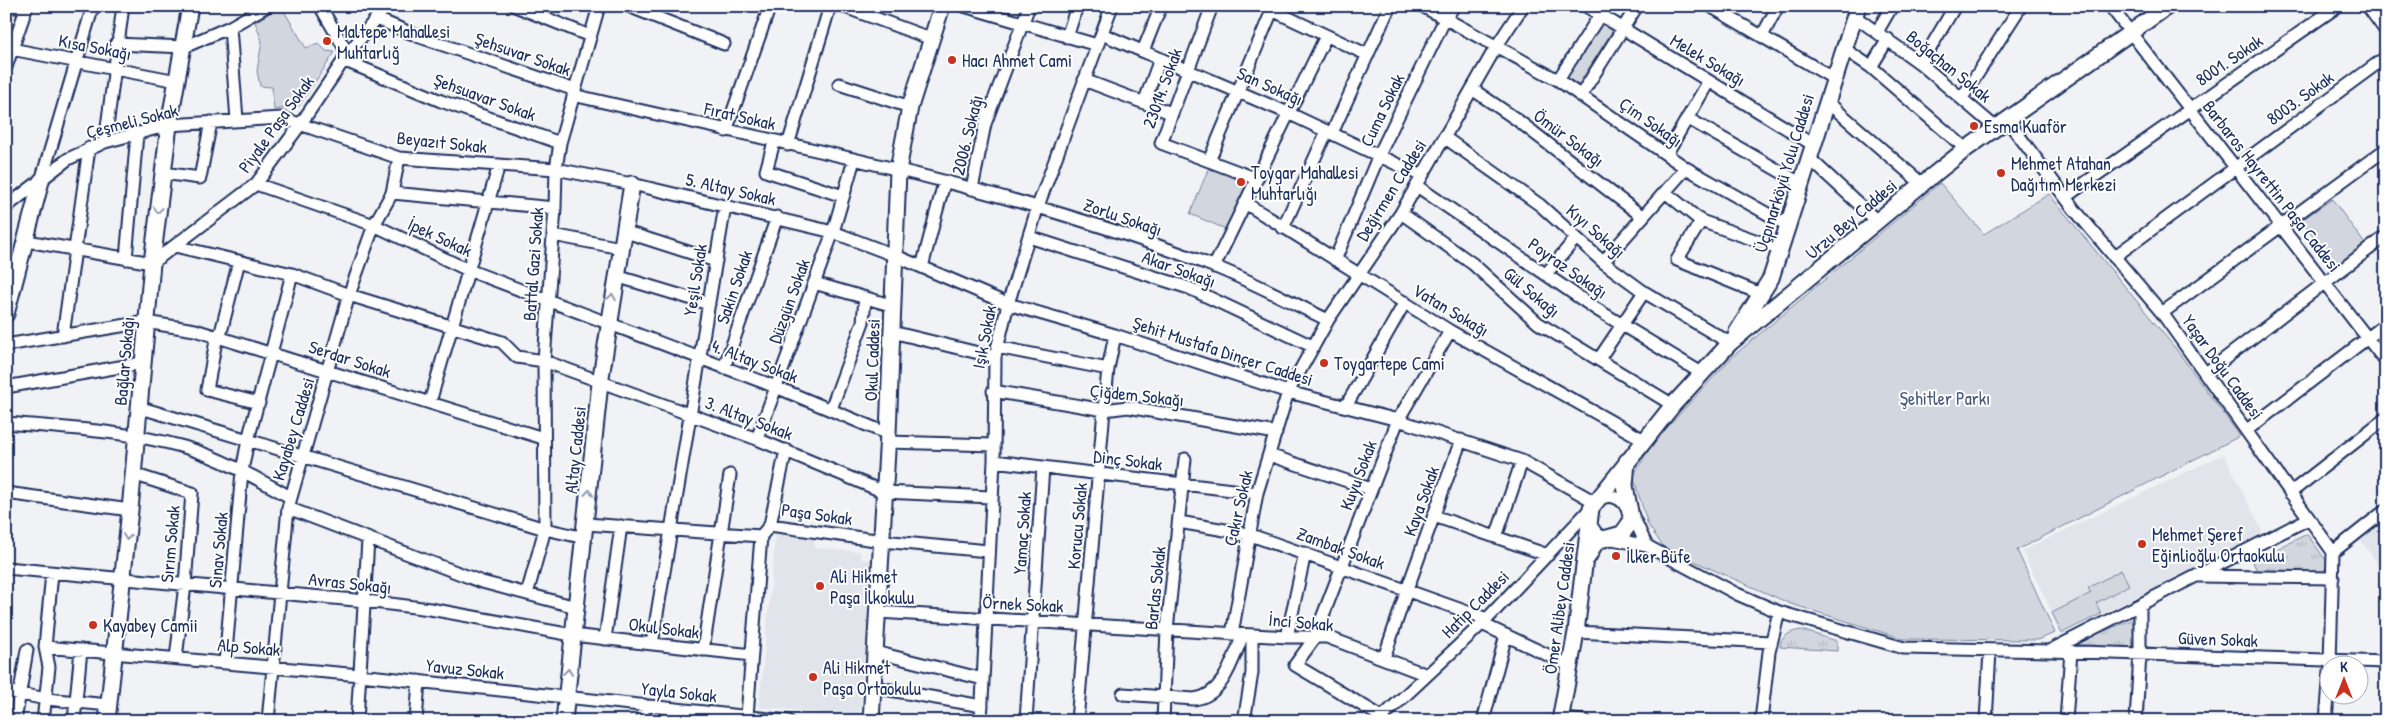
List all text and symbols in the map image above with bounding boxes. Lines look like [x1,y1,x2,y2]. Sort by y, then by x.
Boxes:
place label: Maltepe Mahallesi Muhtarlığ [337,19,450,65]
street label: Boğaçhan Sokak [1901,24,1997,108]
street label: Şehsuvar Sokak [472,26,575,82]
street label: Kısa Sokağı [56,28,134,66]
street label: Melek Sokağı [1666,28,1750,92]
street label: 8001. Sokak [2191,28,2268,92]
marker: Maltepe Mahallesi Muhtarlığ [321,35,333,47]
street label: 23014. Sokak [1136,44,1188,131]
place label: Hacı Ahmet Cami [962,48,1072,73]
marker: Hacı Ahmet Cami [946,54,958,66]
street label: San Sokağı [1233,60,1307,112]
street label: 8003. Sokak [2261,65,2339,131]
street label: Şehsuavar Sokak [430,67,540,127]
street label: Cuma Sokak [1354,69,1411,151]
street label: Piyale Paşa Sokak [232,70,320,178]
street label: Çim Sokağı [1614,91,1688,153]
street label: Üçpınarköyü Yolu Caddesi [1748,91,1820,255]
street label: 2006. Sokağı [945,92,989,178]
street label: Fırat Sokak [701,95,779,136]
street label: Barbaros Hayrettin Paşa Caddesi [2197,95,2347,277]
street label: Çeşmeli Sokak [83,97,181,144]
street label: Ömür Sokağı [1528,103,1610,173]
place label: Esma Kuaför [1984,114,2067,139]
marker: Esma Kuaför [1968,120,1980,132]
street label: Beyazıt Sokak [396,125,489,159]
street label: Değirmen Caddesi [1350,134,1432,246]
place label: Mehmet Atahan Dağıtım Merkezi [2011,151,2116,197]
place label: Toygar Mahallesi Muhtarlığı [1251,160,1359,206]
street label: 5. Altay Sokak [684,167,779,212]
marker: Mehmet Atahan Dağıtım Merkezi [1995,167,2007,179]
street label: Urzu Bey Caddesi [1800,173,1902,265]
marker: Toygar Mahallesi Muhtarlığı [1235,176,1247,188]
street label: Zorlu Sokağı [1080,192,1166,242]
street label: Kıyı Sokağı [1561,198,1631,264]
one-way arrow [153,206,164,214]
street label: Battal Gazi Sokak [517,206,549,322]
street label: İpek Sokak [404,211,477,263]
street label: Poyraz Sokağı [1523,232,1613,304]
street label: Yeşil Sokak [677,242,713,318]
street label: Akar Sokağı [1139,244,1219,294]
street label: Sakin Sokak [710,246,758,327]
street label: Düzgün Sokak [762,255,816,347]
street label: Gül Sokağı [1498,261,1566,323]
street label: Vatan Sokağı [1408,277,1494,343]
one-way arrow [607,293,617,302]
street label: Işık Sokak [966,303,1003,371]
street label: Yaşar Doğu Caddesi [2176,309,2270,425]
street label: Şehit Mustafa Dinçer Caddesi [1130,310,1316,392]
street label: Bağlar Sokağı [108,315,140,407]
street label: Okul Caddesi [858,318,886,402]
street label: 4. Altay Sokak [708,333,802,389]
street label: Serdar Sokak [306,334,395,384]
place label: Toygartepe Cami [1334,351,1445,376]
marker: Toygartepe Cami [1318,357,1330,369]
street label: Kayabey Caddesi [265,374,321,484]
street label: Çiğdem Sokağı [1089,378,1185,412]
park label: Şehitler Parkı [1900,386,1990,411]
street label: 3. Altay Sokak [702,390,797,446]
street label: Altay Caddesi [558,405,592,495]
street label: Kuyu Sokak [1333,436,1383,514]
street label: Dinç Sokak [1092,443,1164,477]
street label: Kaya Sokak [1397,462,1445,539]
street label: Çakır Sokak [1217,467,1259,548]
street label: Korucu Sokak [1061,481,1093,570]
one-way arrow [583,489,594,497]
street label: Yamaç Sokak [1007,490,1037,575]
street label: Paşa Sokak [780,497,855,531]
street label: Sırım Sokak [154,504,186,584]
street label: Sınav Sokak [202,510,234,589]
street label: Zambak Sokak [1293,521,1389,576]
place label: Mehmet Şeref Eğinlioğlu Ortaokulu [2152,522,2284,568]
one-way arrow [122,533,133,541]
marker: Mehmet Şeref Eğinlioğlu Ortaokulu [2136,538,2148,550]
street label: Ömer Alibey Caddesi [1537,540,1581,676]
place label: İlker Büfe [1626,544,1691,569]
street label: Barlas Sokak [1138,545,1172,631]
marker: İlker Büfe [1610,550,1622,562]
place label: Ali Hikmet Paşa İlkokulu [830,564,914,610]
street label: Hatip Caddesi [1436,565,1514,643]
street label: Avras Sokağı [307,566,393,600]
marker: Ali Hikmet Paşa İlkokulu [814,580,826,592]
street label: Örnek Sokak [982,589,1065,619]
street label: İnci Sokak [1268,607,1335,637]
street label: Okul Sokak [627,611,701,645]
place label: Kayabey Camii [103,613,198,638]
marker: Kayabey Camii [87,619,99,631]
street label: Güven Sokak [2178,625,2259,653]
street label: Alp Sokak [217,632,282,662]
street label: Yavuz Sokak [425,652,506,686]
north arrow [2320,654,2370,704]
place label: Ali Hikmet Paşa Ortaokulu [823,655,921,701]
text: K [2340,657,2348,676]
one-way arrow [563,668,574,676]
marker: Ali Hikmet Paşa Ortaokulu [807,671,819,683]
street label: Yayla Sokak [640,676,719,708]

